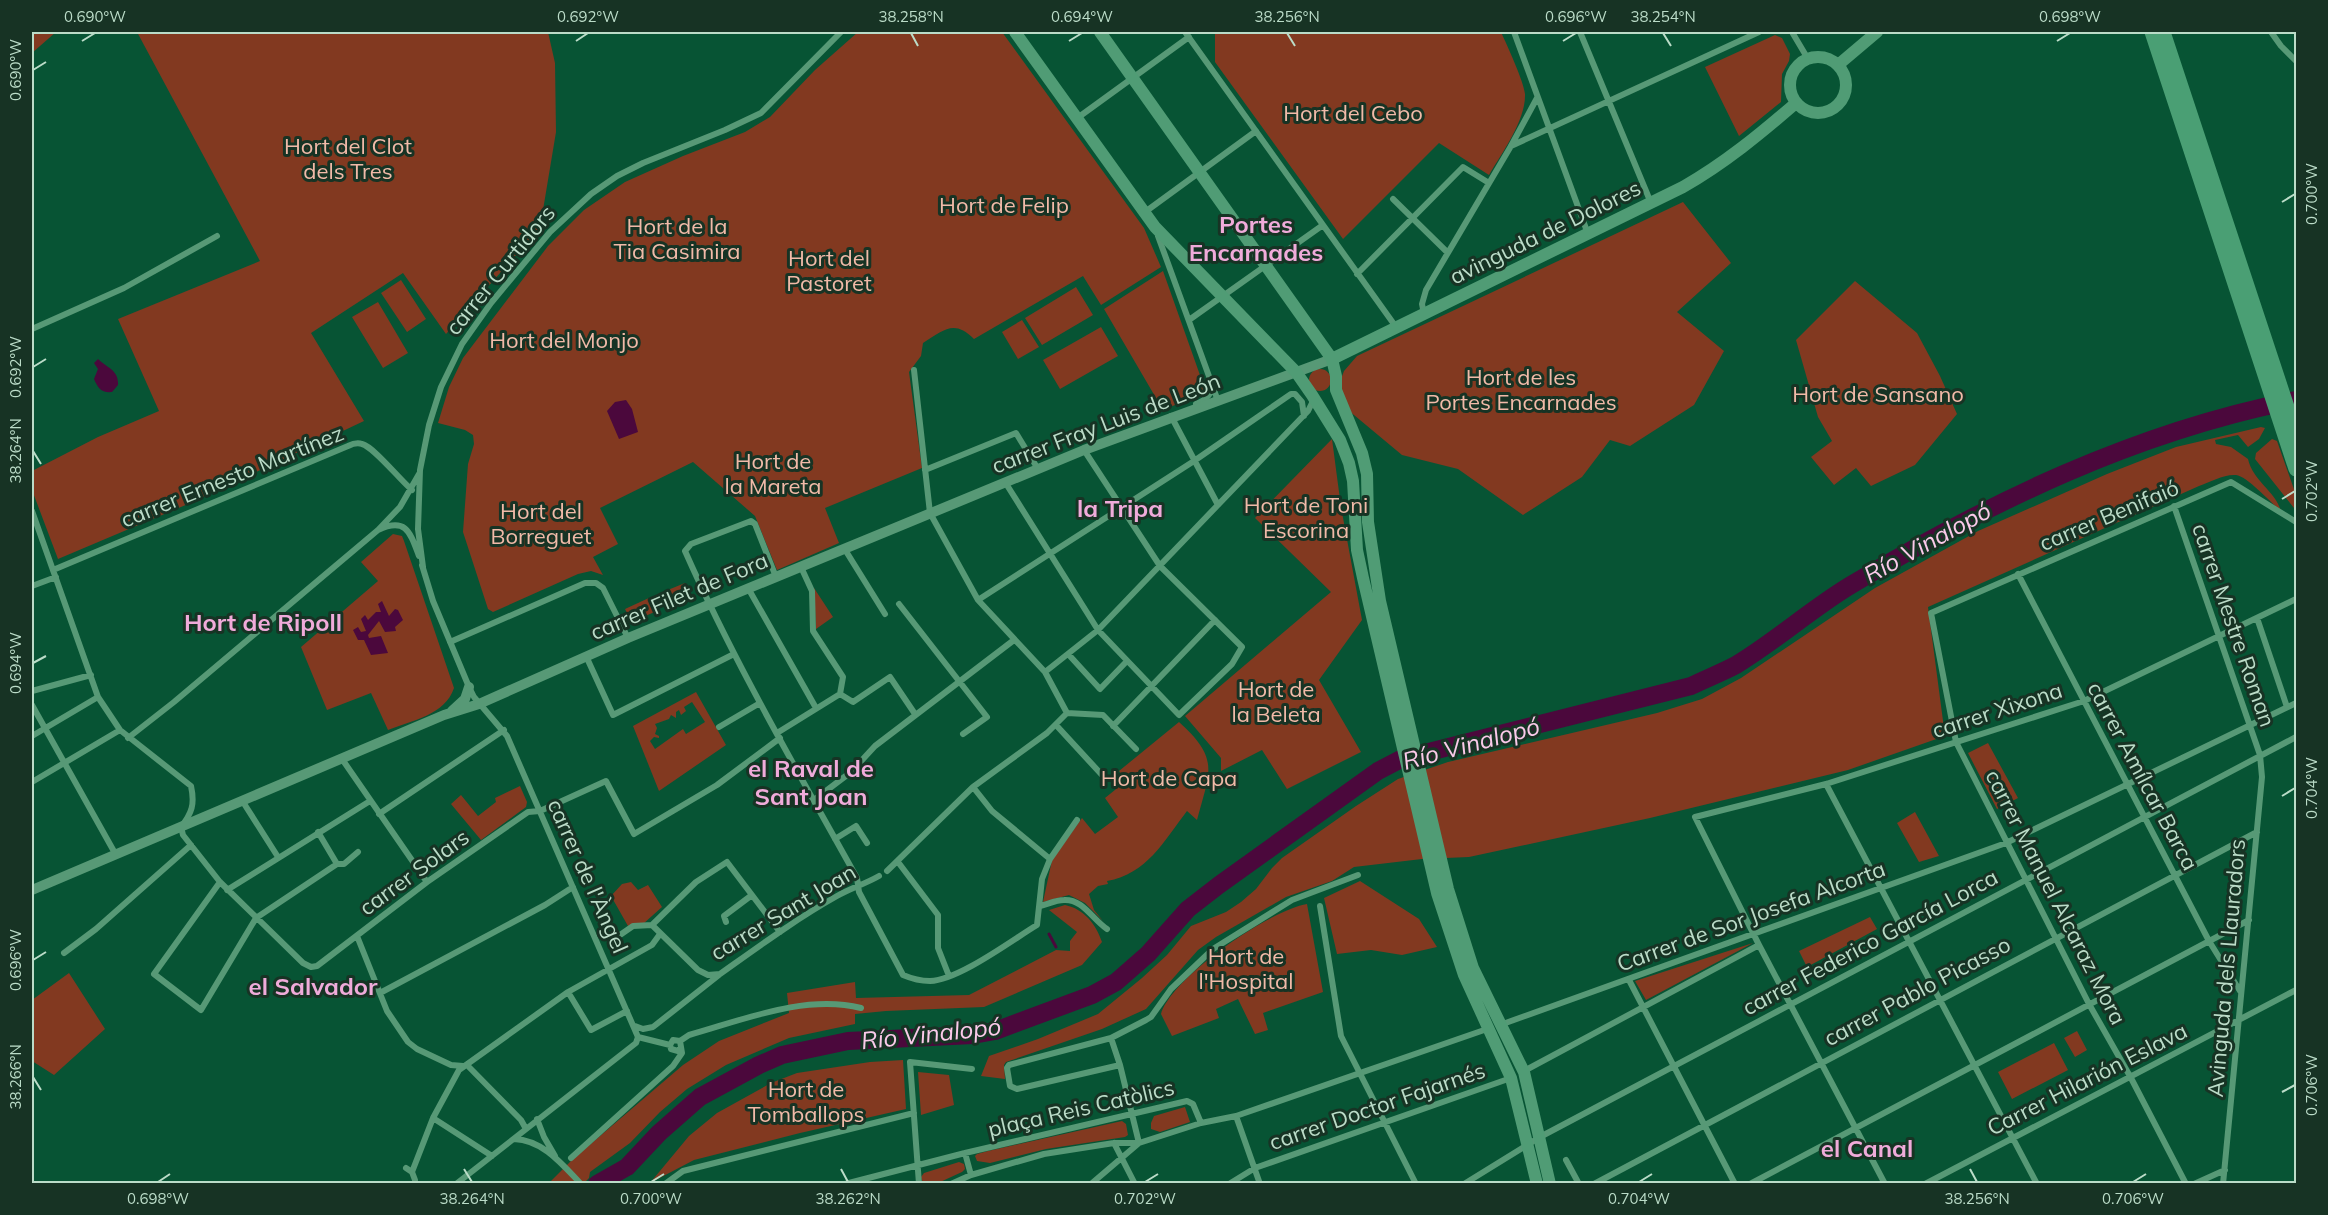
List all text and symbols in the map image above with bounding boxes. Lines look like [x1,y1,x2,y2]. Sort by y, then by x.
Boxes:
text: 0.690°W [64,7,126,26]
text: 0.692°W [557,7,619,26]
text: 38.258°N [878,7,944,26]
text: 0.694°W [1051,7,1113,26]
text: 38.256°N [1254,7,1320,26]
text: 0.696°W [1545,7,1607,26]
text: 38.254°N [1630,7,1696,26]
text: 0.698°W [2039,7,2101,26]
text: 0.690°W [6,39,25,101]
park label: Hort del Cebo [1283,99,1423,127]
park label: Hort del Clot dels Tres [284,132,412,185]
text: 0.700°W [2302,163,2321,225]
street label: avinguda de Dolores [1445,174,1645,290]
park label: Hort de Felip [939,191,1069,219]
street label: carrer Curtidors [439,199,561,341]
district label: Portes Encarnades [1189,209,1323,267]
park label: Hort de la Tia Casimira [613,212,741,265]
park label: Hort del Pastoret [786,244,872,297]
park label: Hort del Monjo [489,326,639,354]
text: 0.692°W [6,336,25,398]
park label: Hort de les Portes Encarnades [1425,363,1617,416]
street label: carrer Fray Luis de León [988,366,1224,480]
park label: Hort de Sansano [1792,380,1964,408]
text: 38.264°N [6,418,25,484]
street label: carrer Ernesto Martínez [117,418,347,534]
park label: Hort de la Mareta [725,447,821,500]
text: 0.702°W [2302,460,2321,522]
street label: carrer Benifaió [2035,473,2183,557]
park label: Hort de Toni Escorina [1244,491,1368,544]
district label: la Tripa [1077,493,1163,523]
water label: Río Vinalopó [1858,495,1996,589]
park label: Hort del Borreguet [491,497,592,550]
street label: carrer Mestre Roman [2186,520,2282,730]
street label: carrer Filet de Fora [586,546,772,646]
district label: Hort de Ripoll [184,607,342,637]
text: 0.694°W [6,632,25,694]
park label: Hort de la Beleta [1231,675,1321,728]
street label: carrer Xixona [1928,676,2066,744]
street label: carrer Amílcar Barca [2081,677,2205,875]
water label: Río Vinalopó [1399,710,1543,776]
district label: el Raval de Sant Joan [748,753,874,811]
text: 0.704°W [2302,757,2321,819]
park label: Hort de Capa [1101,764,1237,792]
street label: carrer Manuel Alcaraz Mora [1979,765,2133,1029]
street label: carrer de l'Àngel [541,794,635,958]
street label: carrer Solars [354,823,474,921]
street label: Avinguda dels Llauradors [2201,838,2251,1098]
street label: Carrer de Sor Josefa Alcorta [1613,854,1889,978]
street label: carrer Sant Joan [705,858,861,966]
street label: carrer Federico García Lorca [1737,863,2003,1021]
text: 0.696°W [6,929,25,991]
street label: carrer Pablo Picasso [1819,930,2015,1052]
park label: Hort de l'Hospital [1199,942,1294,995]
district label: el Salvador [249,971,378,1001]
water label: Río Vinalopó [859,1011,1003,1055]
street label: Carrer Hilarión Eslava [1982,1016,2192,1142]
text: 38.266°N [6,1044,25,1110]
text: 0.706°W [2302,1054,2321,1116]
street label: carrer Doctor Fajarnés [1265,1056,1489,1156]
street label: plaça Reis Catòlics [985,1073,1177,1143]
park label: Hort de Tomballops [747,1075,865,1128]
district label: el Canal [1821,1133,1913,1163]
text: 0.698°W [127,1189,189,1208]
text: 38.264°N [439,1189,505,1208]
text: 0.700°W [620,1189,682,1208]
text: 38.262°N [815,1189,881,1208]
text: 0.702°W [1114,1189,1176,1208]
text: 0.704°W [1608,1189,1670,1208]
text: 38.256°N [1944,1189,2010,1208]
text: 0.706°W [2102,1189,2164,1208]

